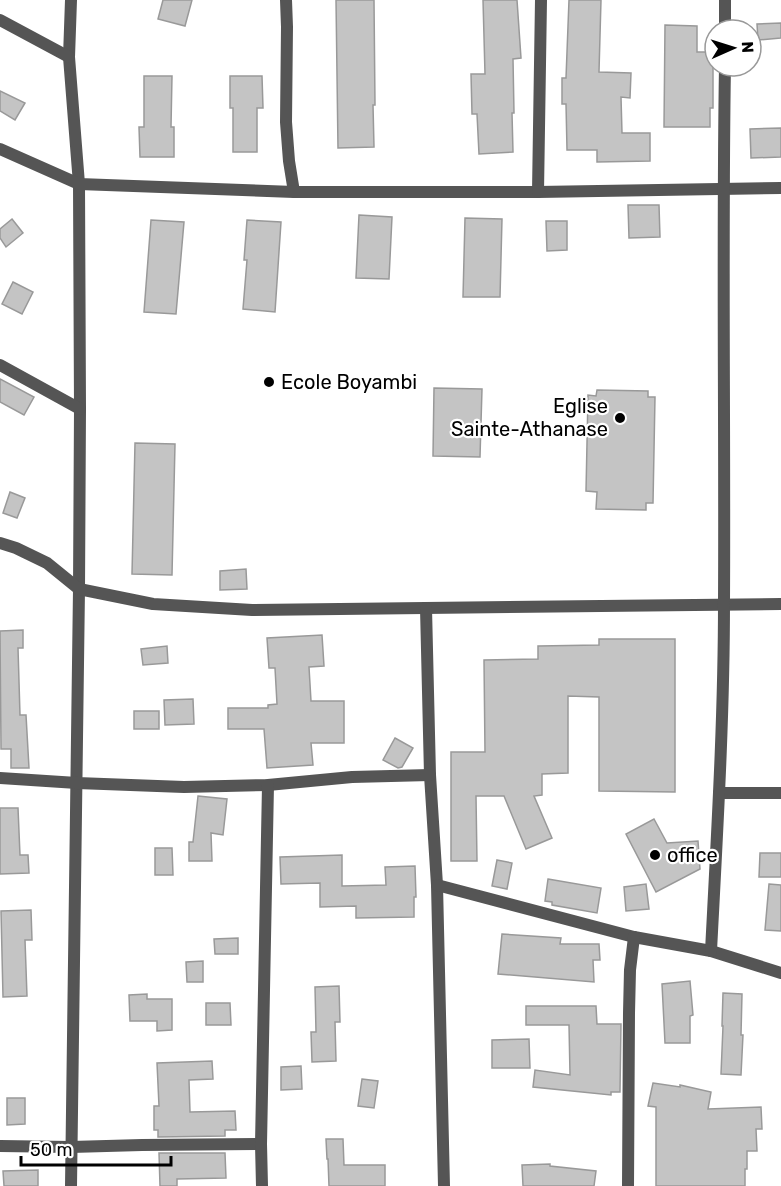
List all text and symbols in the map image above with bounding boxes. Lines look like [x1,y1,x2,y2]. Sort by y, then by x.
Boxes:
north arrow [703,18,763,78]
text: N [738,41,757,53]
place label: Ecole Boyambi [281,370,417,394]
marker: Ecole Boyambi [262,375,276,389]
place label: Eglise Sainte-Athanase [451,394,608,441]
marker: Eglise Sainte-Athanase [613,411,627,425]
place label: office [667,843,718,867]
marker: office [648,848,662,862]
scale bar [21,1129,171,1167]
text: 50 m [30,1139,73,1161]

